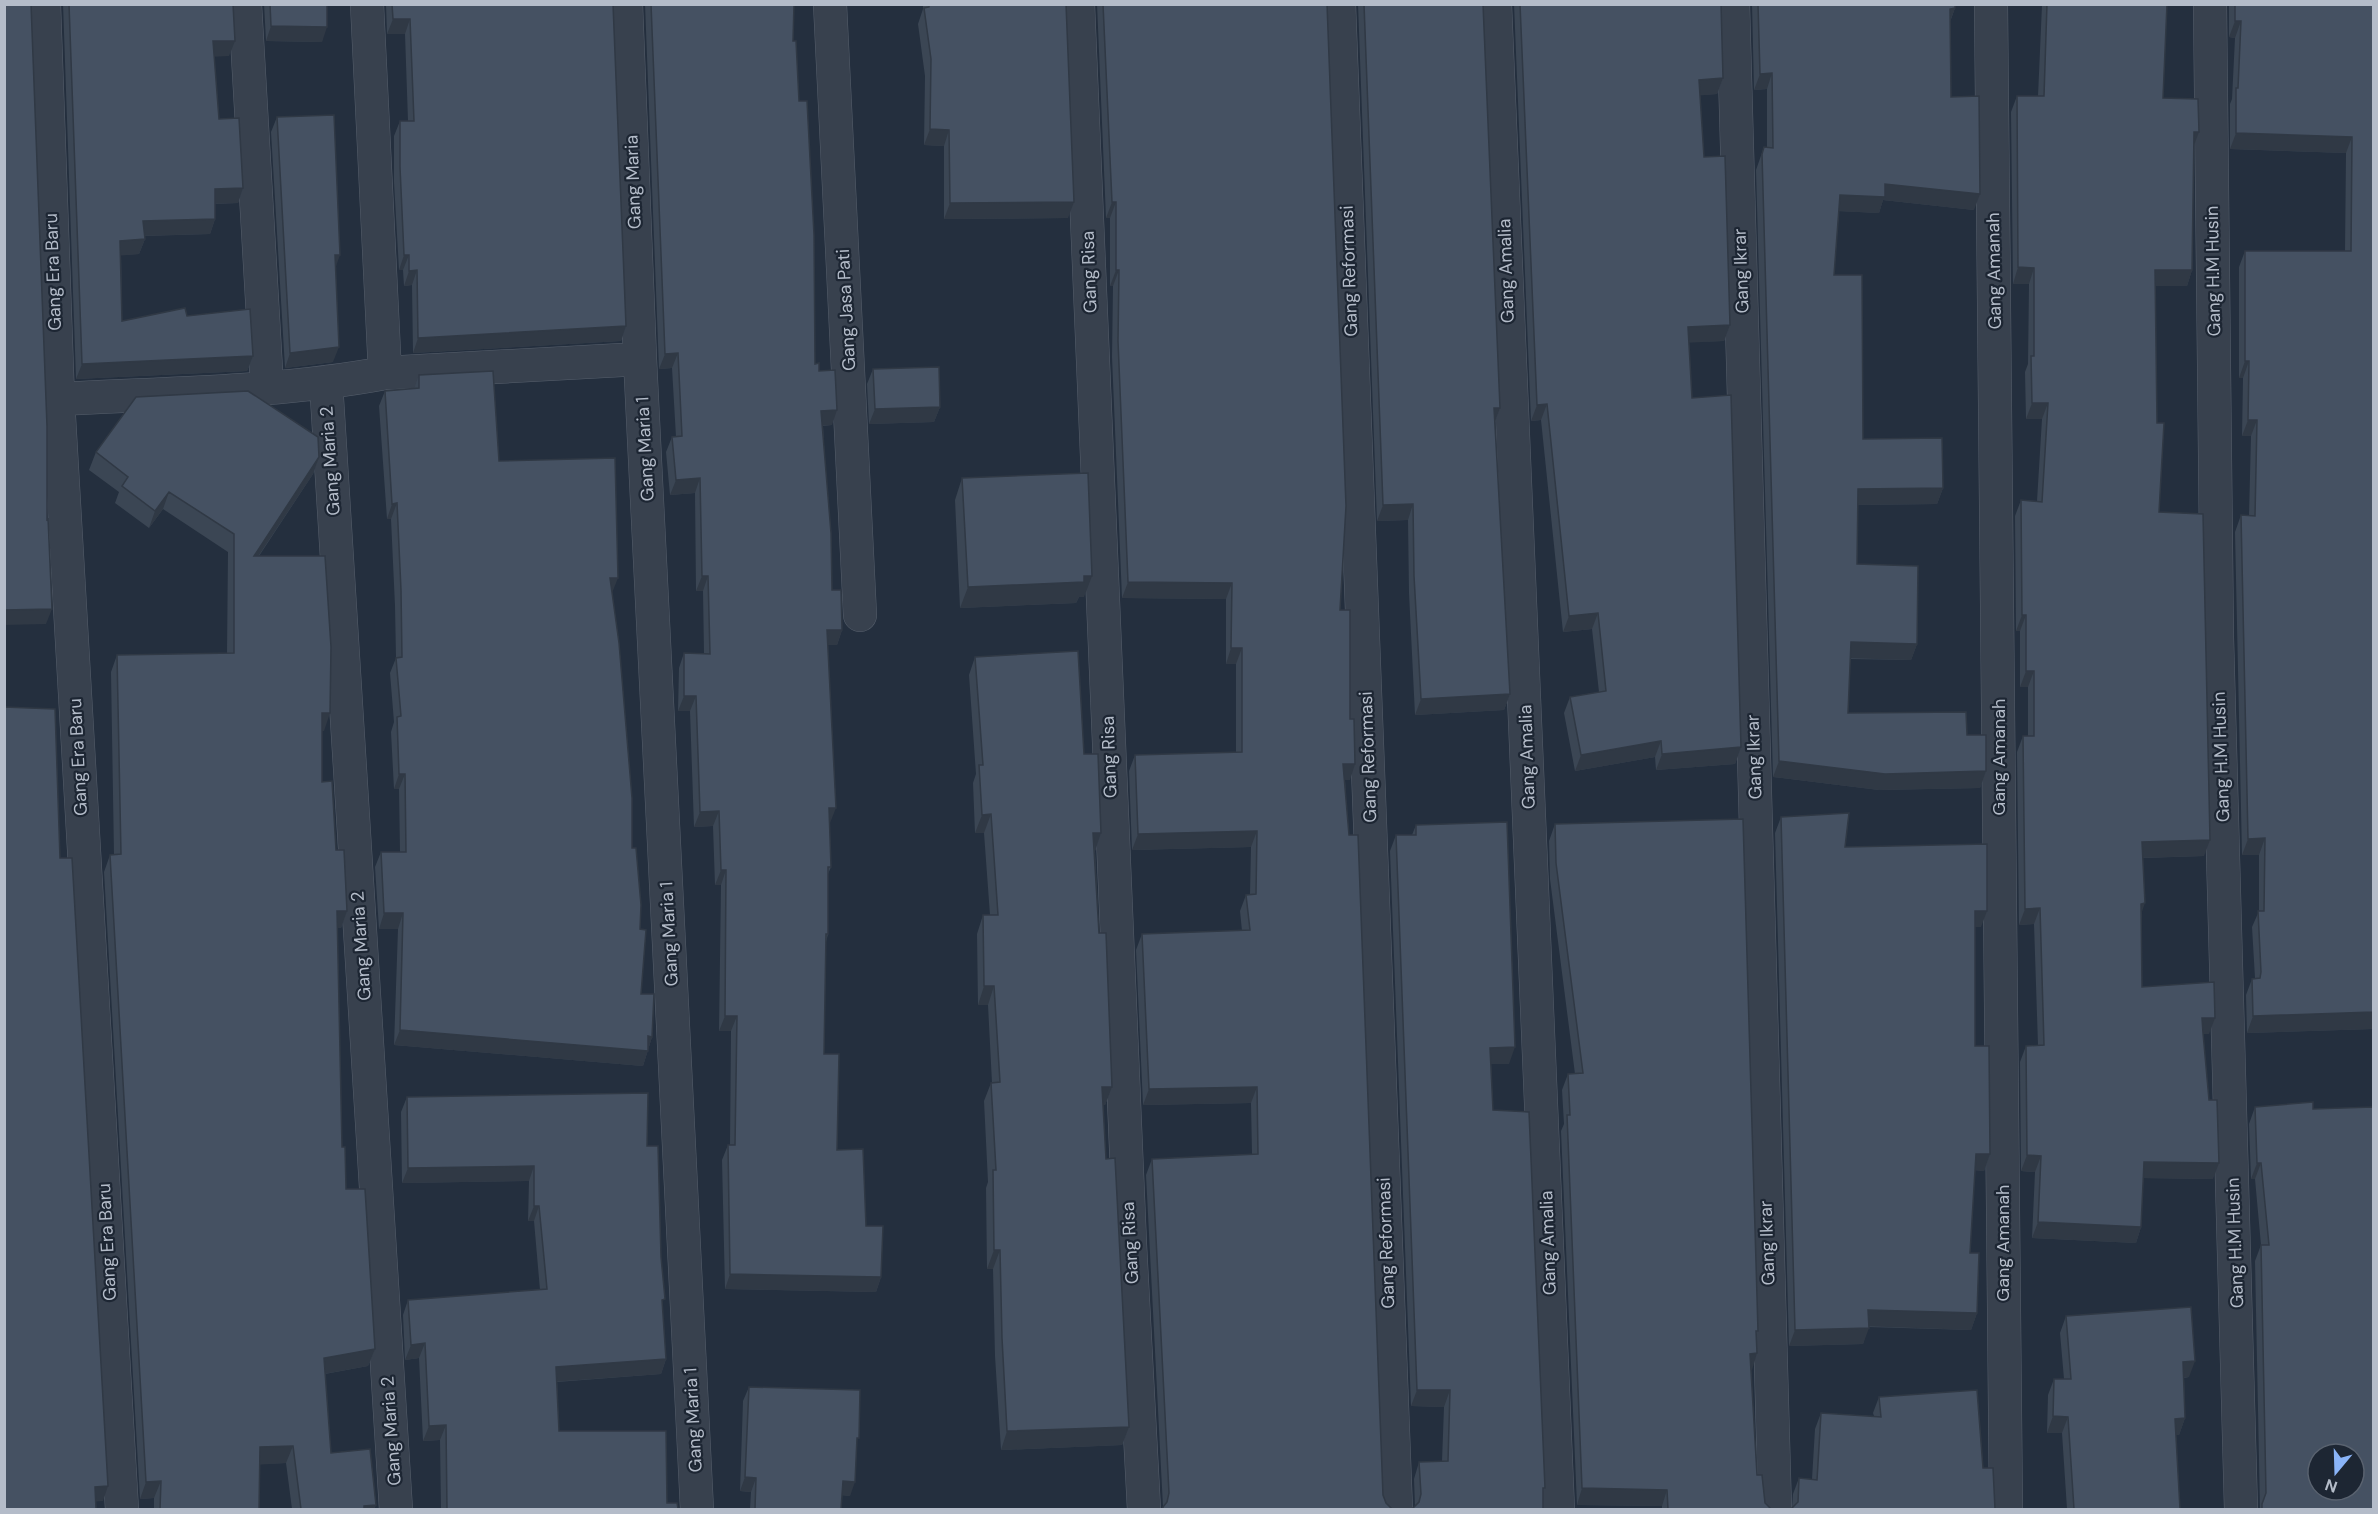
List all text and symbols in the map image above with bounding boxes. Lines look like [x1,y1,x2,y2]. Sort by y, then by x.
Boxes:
street label: Gang Maria [619,134,647,230]
street label: Gang Reformasi [1335,205,1363,337]
street label: Gang H.M Husin [2200,205,2226,337]
street label: Gang Amanah [1981,212,2007,330]
street label: Gang Era Baru [39,213,67,331]
street label: Gang Amalia [1492,218,1520,324]
street label: Gang Ikrar [1728,228,1754,314]
street label: Gang Risa [1076,230,1102,314]
street label: Gang Jasa Pati [831,248,861,372]
street label: Gang Maria 1 [630,396,660,502]
street label: Gang Maria 2 [314,406,346,516]
street label: Gang Reformasi [1354,691,1382,823]
street label: Gang H.M Husin [2207,691,2235,823]
street label: Gang Era Baru [63,698,93,816]
street label: Gang Amanah [1987,699,2011,815]
street label: Gang Amalia [1513,704,1541,810]
street label: Gang Ikrar [1741,714,1767,800]
street label: Gang Risa [1096,715,1122,799]
street label: Gang Maria 1 [654,881,684,987]
street label: Gang Maria 2 [345,891,377,1001]
street label: Gang Reformasi [1372,1177,1400,1309]
street label: Gang H.M Husin [2221,1177,2249,1309]
street label: Gang Era Baru [92,1183,122,1301]
street label: Gang Amanah [1991,1185,2015,1301]
street label: Gang Amalia [1534,1190,1562,1296]
street label: Gang Ikrar [1754,1200,1780,1286]
street label: Gang Risa [1116,1201,1144,1285]
street label: Gang Maria 1 [678,1367,708,1473]
street label: Gang Maria 2 [375,1376,407,1486]
north arrow [2306,1442,2366,1502]
text: N [2322,1474,2340,1498]

